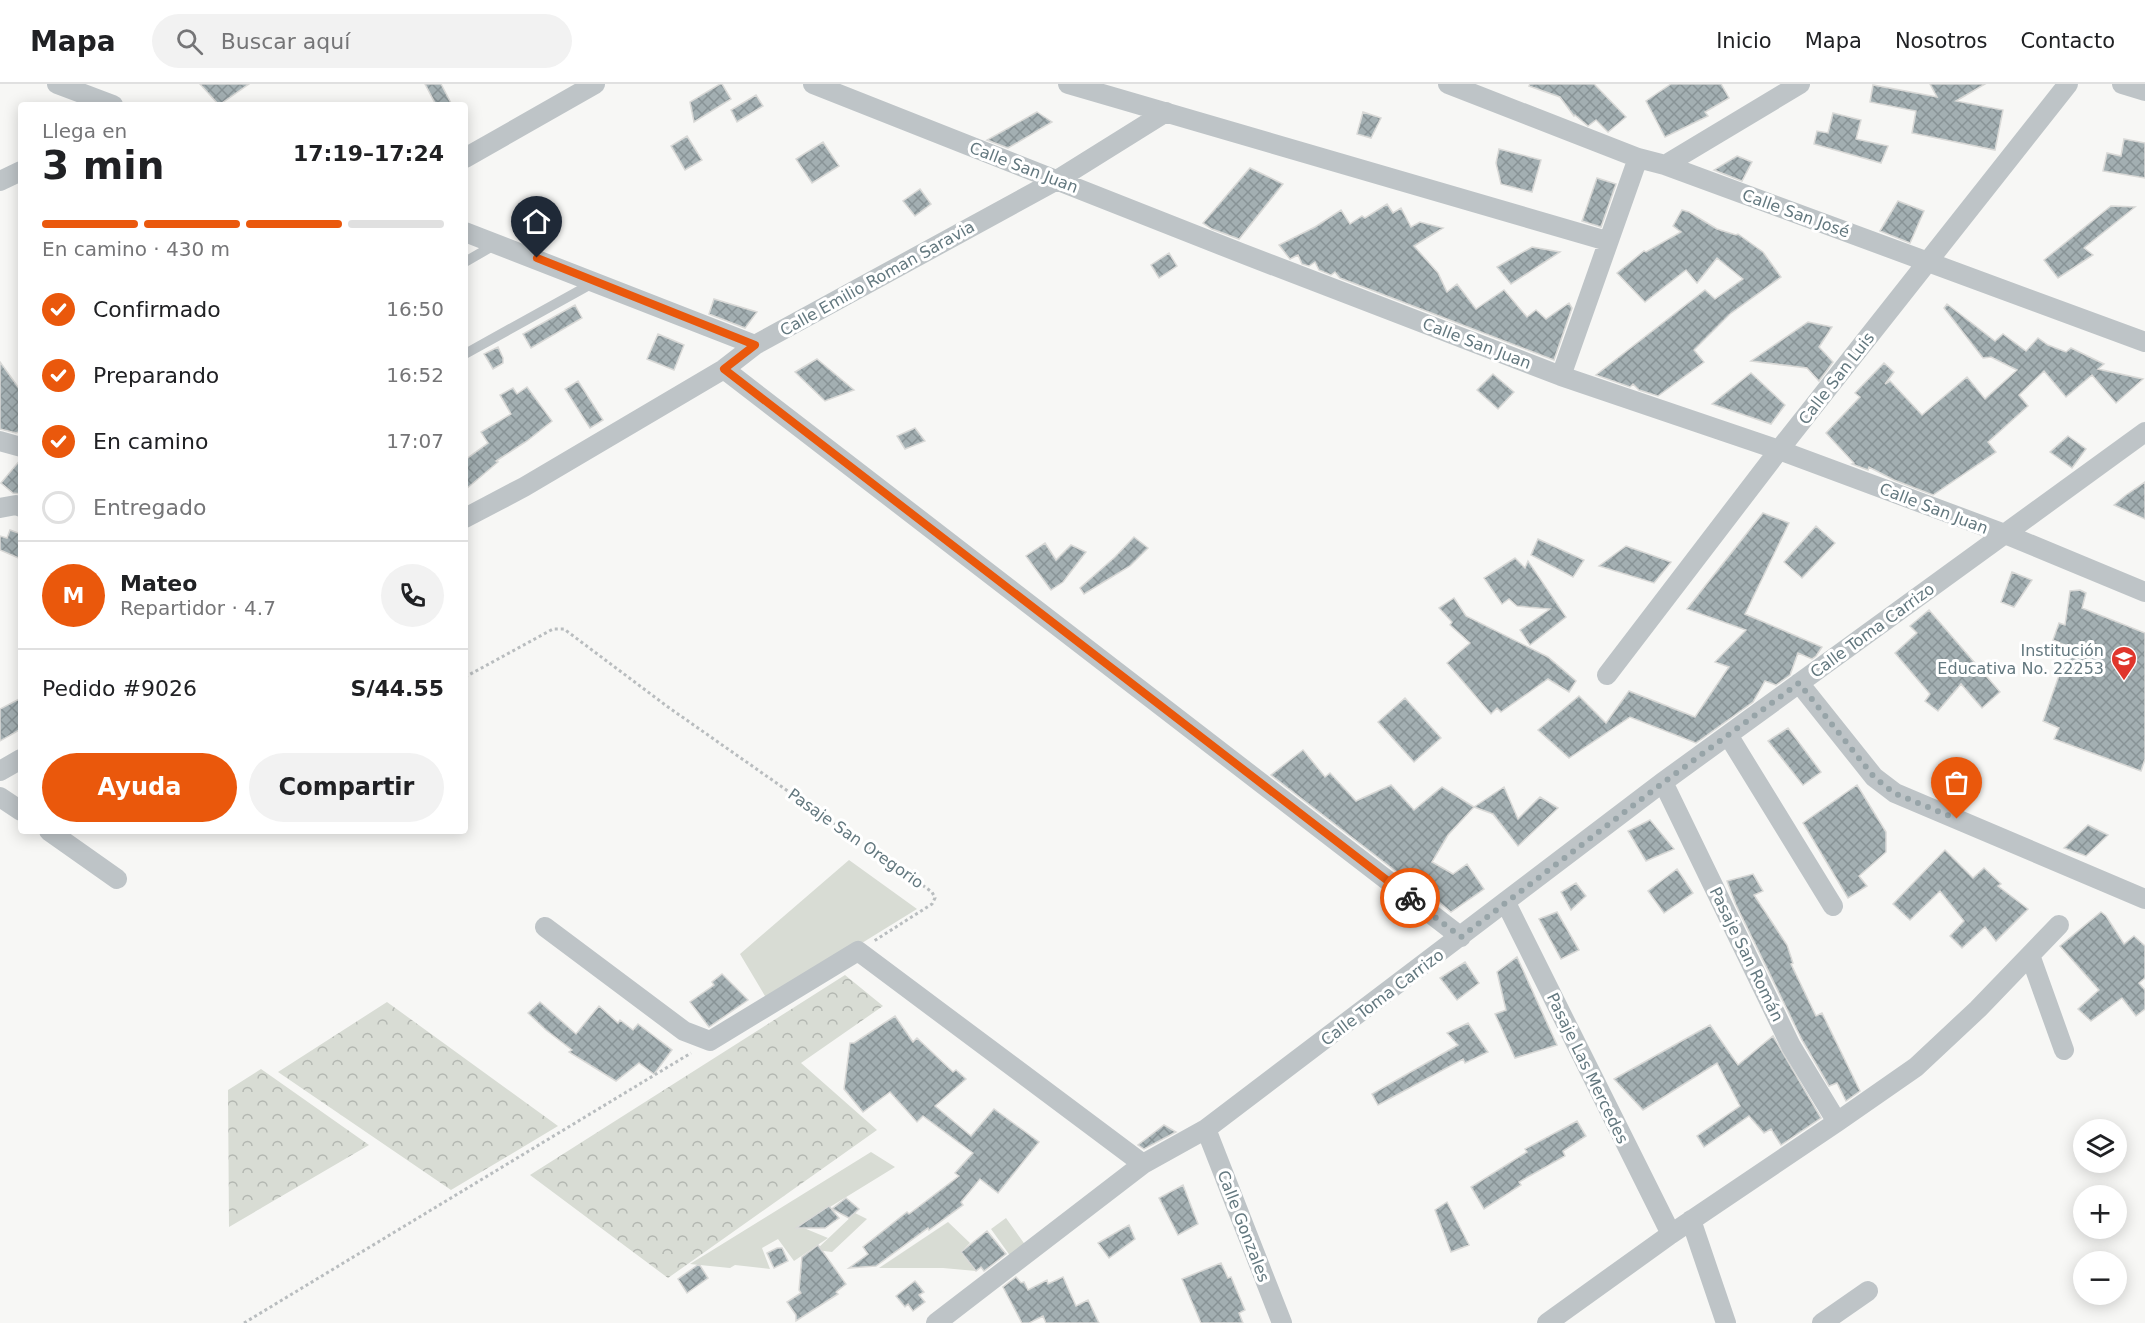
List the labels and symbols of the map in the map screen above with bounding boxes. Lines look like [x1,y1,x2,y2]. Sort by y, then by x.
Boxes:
street label: Calle San Juan [967,138,1081,197]
street label: Calle San José [1740,185,1852,242]
pin [511,196,562,258]
street label: Calle Emilio Roman Saravia [777,217,978,340]
street label: Calle San Juan [1420,314,1534,373]
street label: Calle San Luis [1795,329,1878,428]
street label: Calle San Juan [1877,479,1991,538]
street label: Calle Toma Carrizo [1807,579,1938,682]
place label: Institución Educativa No. 22253 [1937,641,2104,678]
school or university icon: Institución Educativa No. 22253 [2109,644,2139,682]
pin [1931,757,1982,819]
street label: Pasaje San Oregorio [784,784,927,892]
courier [1380,868,1440,928]
street label: Pasaje San Román [1706,884,1787,1025]
street label: Calle Toma Carrizo [1317,945,1447,1050]
street label: Pasaje Las Mercedes [1543,990,1632,1147]
street label: Calle Gonzales [1214,1168,1274,1285]

